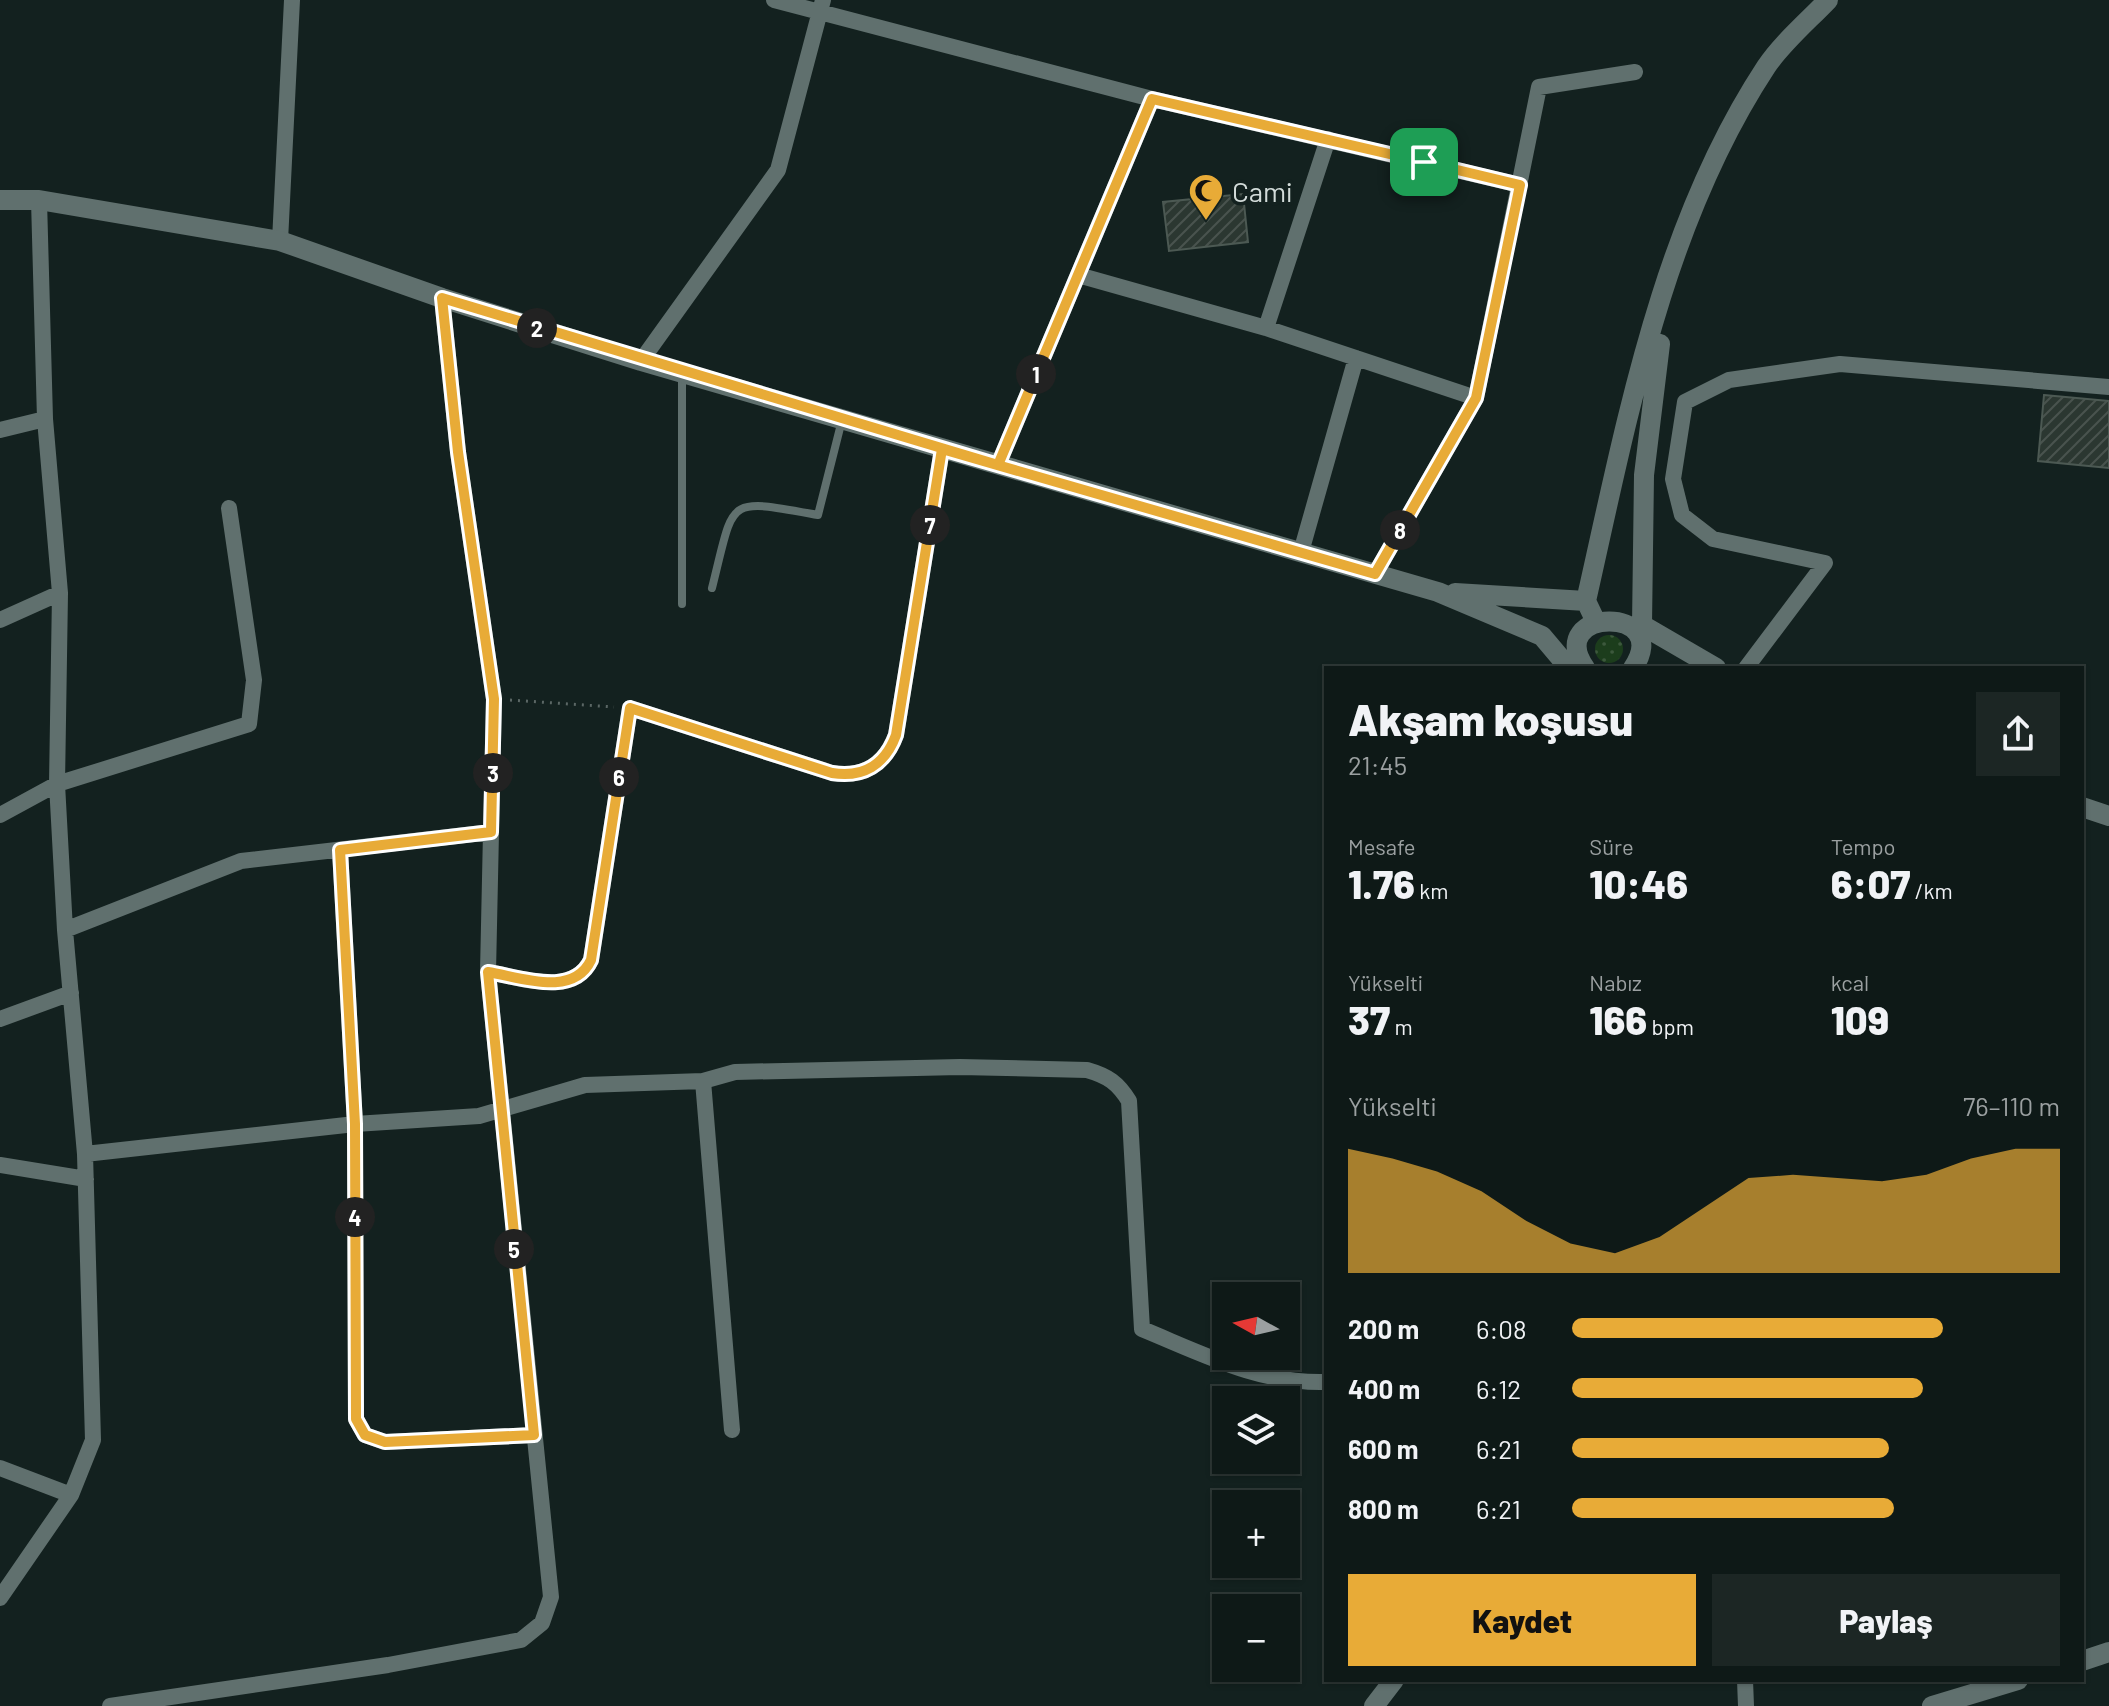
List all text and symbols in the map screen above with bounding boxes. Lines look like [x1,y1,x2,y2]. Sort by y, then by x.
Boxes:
pin [1390,128,1458,196]
icon: arrive [1402,140,1446,184]
mosque icon: Cami [1187,172,1225,222]
place label: Cami [1232,174,1292,208]
pin: 2 [517,308,557,348]
text: 2 [531,315,543,341]
pin: 1 [1016,354,1056,394]
text: 1 [1032,361,1040,387]
pin: 7 [910,505,950,545]
pin: 8 [1380,510,1420,550]
text: 7 [925,512,935,538]
text: 8 [1394,517,1406,543]
text: Akşam koşusu [1348,692,1633,745]
button: share [1976,692,2060,776]
text: 21:45 [1348,749,1407,780]
pin: 3 [473,753,513,793]
pin: 6 [599,757,639,797]
text: 3 [487,760,499,786]
text: 6 [613,764,625,790]
text: Mesafe [1348,833,1416,859]
text: Süre [1589,833,1634,859]
text: Tempo [1831,833,1896,859]
text: 1.76 [1348,859,1415,907]
text: 10:46 [1589,859,1688,907]
text: 6:07 [1831,859,1910,907]
text: km [1415,877,1448,903]
text: /km [1910,877,1953,903]
text: Yükselti [1348,969,1423,995]
text: Nabız [1589,969,1642,995]
text: kcal [1831,969,1869,995]
text: 37 [1348,995,1390,1043]
text: 166 [1589,995,1647,1043]
text: 109 [1831,995,1889,1043]
text: m [1390,1013,1413,1039]
text: bpm [1647,1013,1694,1039]
text: Yükselti [1348,1090,1436,1121]
text: 76–110 m [1963,1090,2060,1121]
pin: 4 [335,1197,375,1237]
text: 4 [348,1204,362,1230]
pin: 5 [494,1229,534,1269]
text: 5 [508,1236,520,1262]
north arrow [1212,1282,1300,1370]
map controls [1212,1282,1300,1682]
text: 200 m [1348,1313,1419,1344]
text: 6:08 [1476,1313,1526,1344]
text: 400 m [1348,1373,1420,1404]
text: 6:12 [1476,1373,1521,1404]
button: layers [1212,1386,1300,1474]
text: 600 m [1348,1433,1419,1464]
text: 6:21 [1476,1433,1521,1464]
button: + [1212,1490,1300,1578]
text: 800 m [1348,1493,1419,1524]
text: 6:21 [1476,1493,1521,1524]
button: Kaydet [1348,1574,1696,1666]
button: Paylaş [1712,1574,2060,1666]
button: − [1212,1594,1300,1682]

